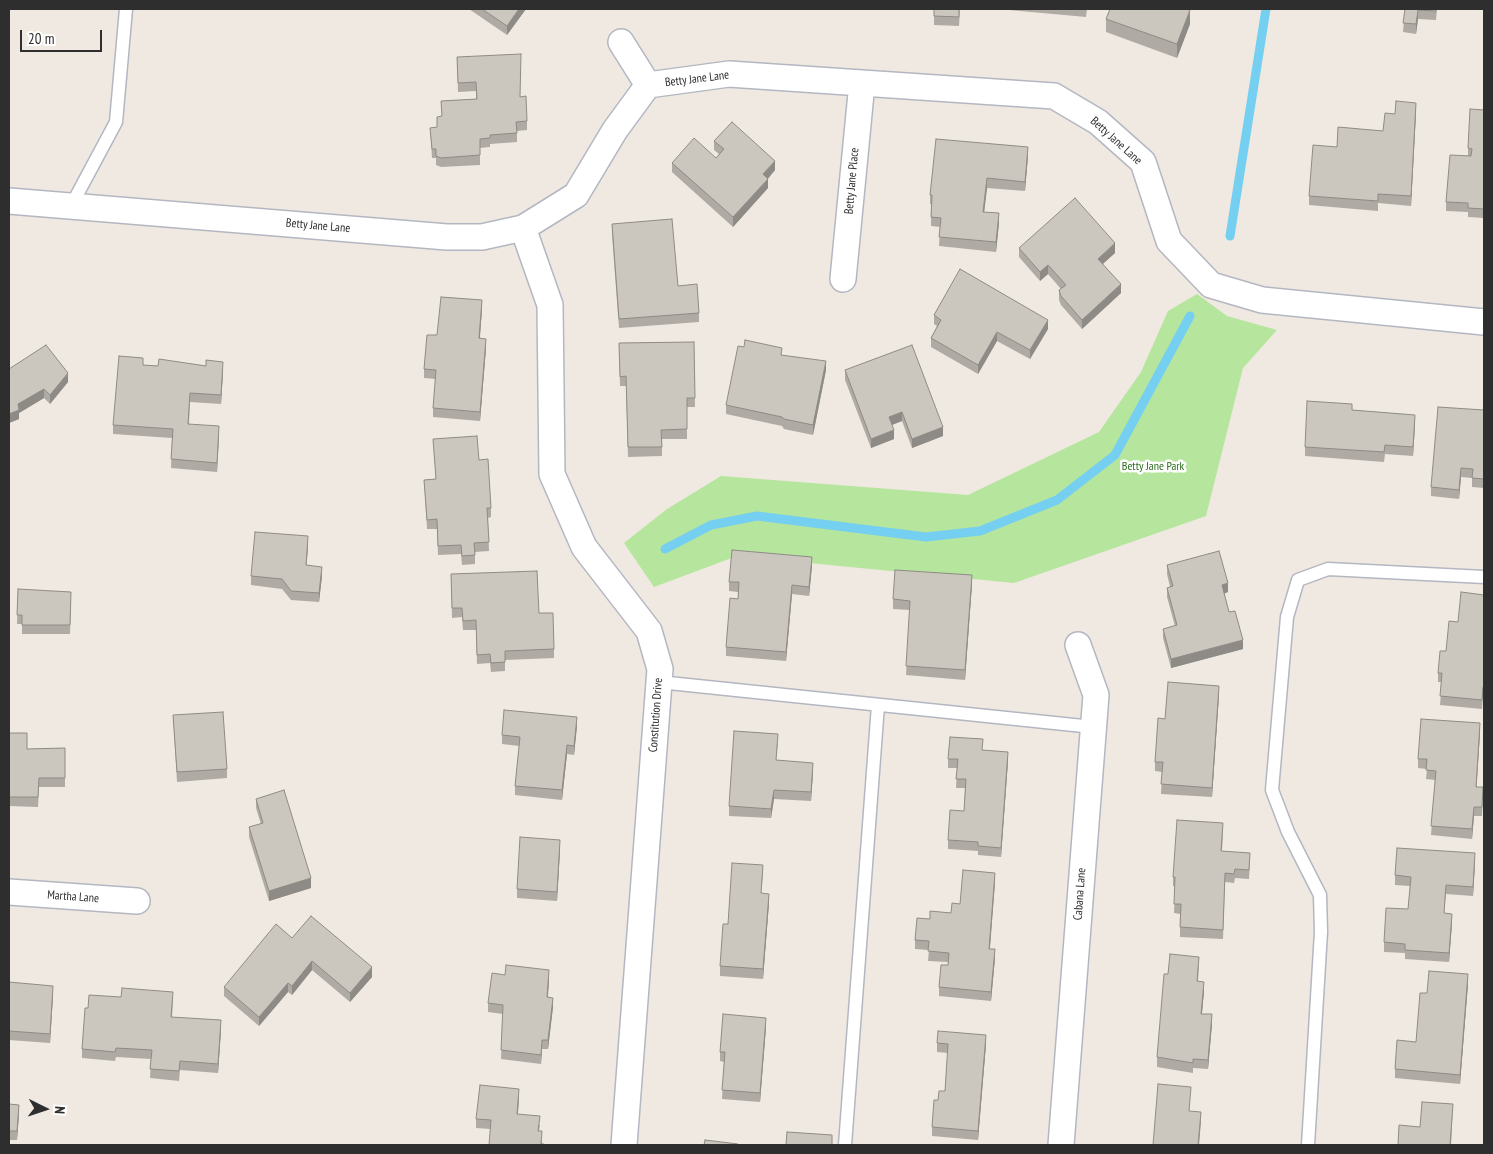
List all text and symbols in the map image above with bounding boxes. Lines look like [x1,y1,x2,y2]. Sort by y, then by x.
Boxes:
scale bar [22,20,105,52]
text: 20 m [28,29,54,48]
street label: Betty Jane Lane [664,68,730,90]
street label: Betty Jane Lane [1087,114,1145,168]
street label: Betty Jane Place [842,147,862,215]
street label: Betty Jane Lane [285,216,351,236]
park label: Betty Jane Park [1122,460,1184,474]
street label: Constitution Drive [646,677,666,753]
street label: Cabana Lane [1071,867,1089,921]
street label: Martha Lane [47,888,99,906]
north arrow [20,1084,70,1134]
text: N [51,1106,69,1114]

